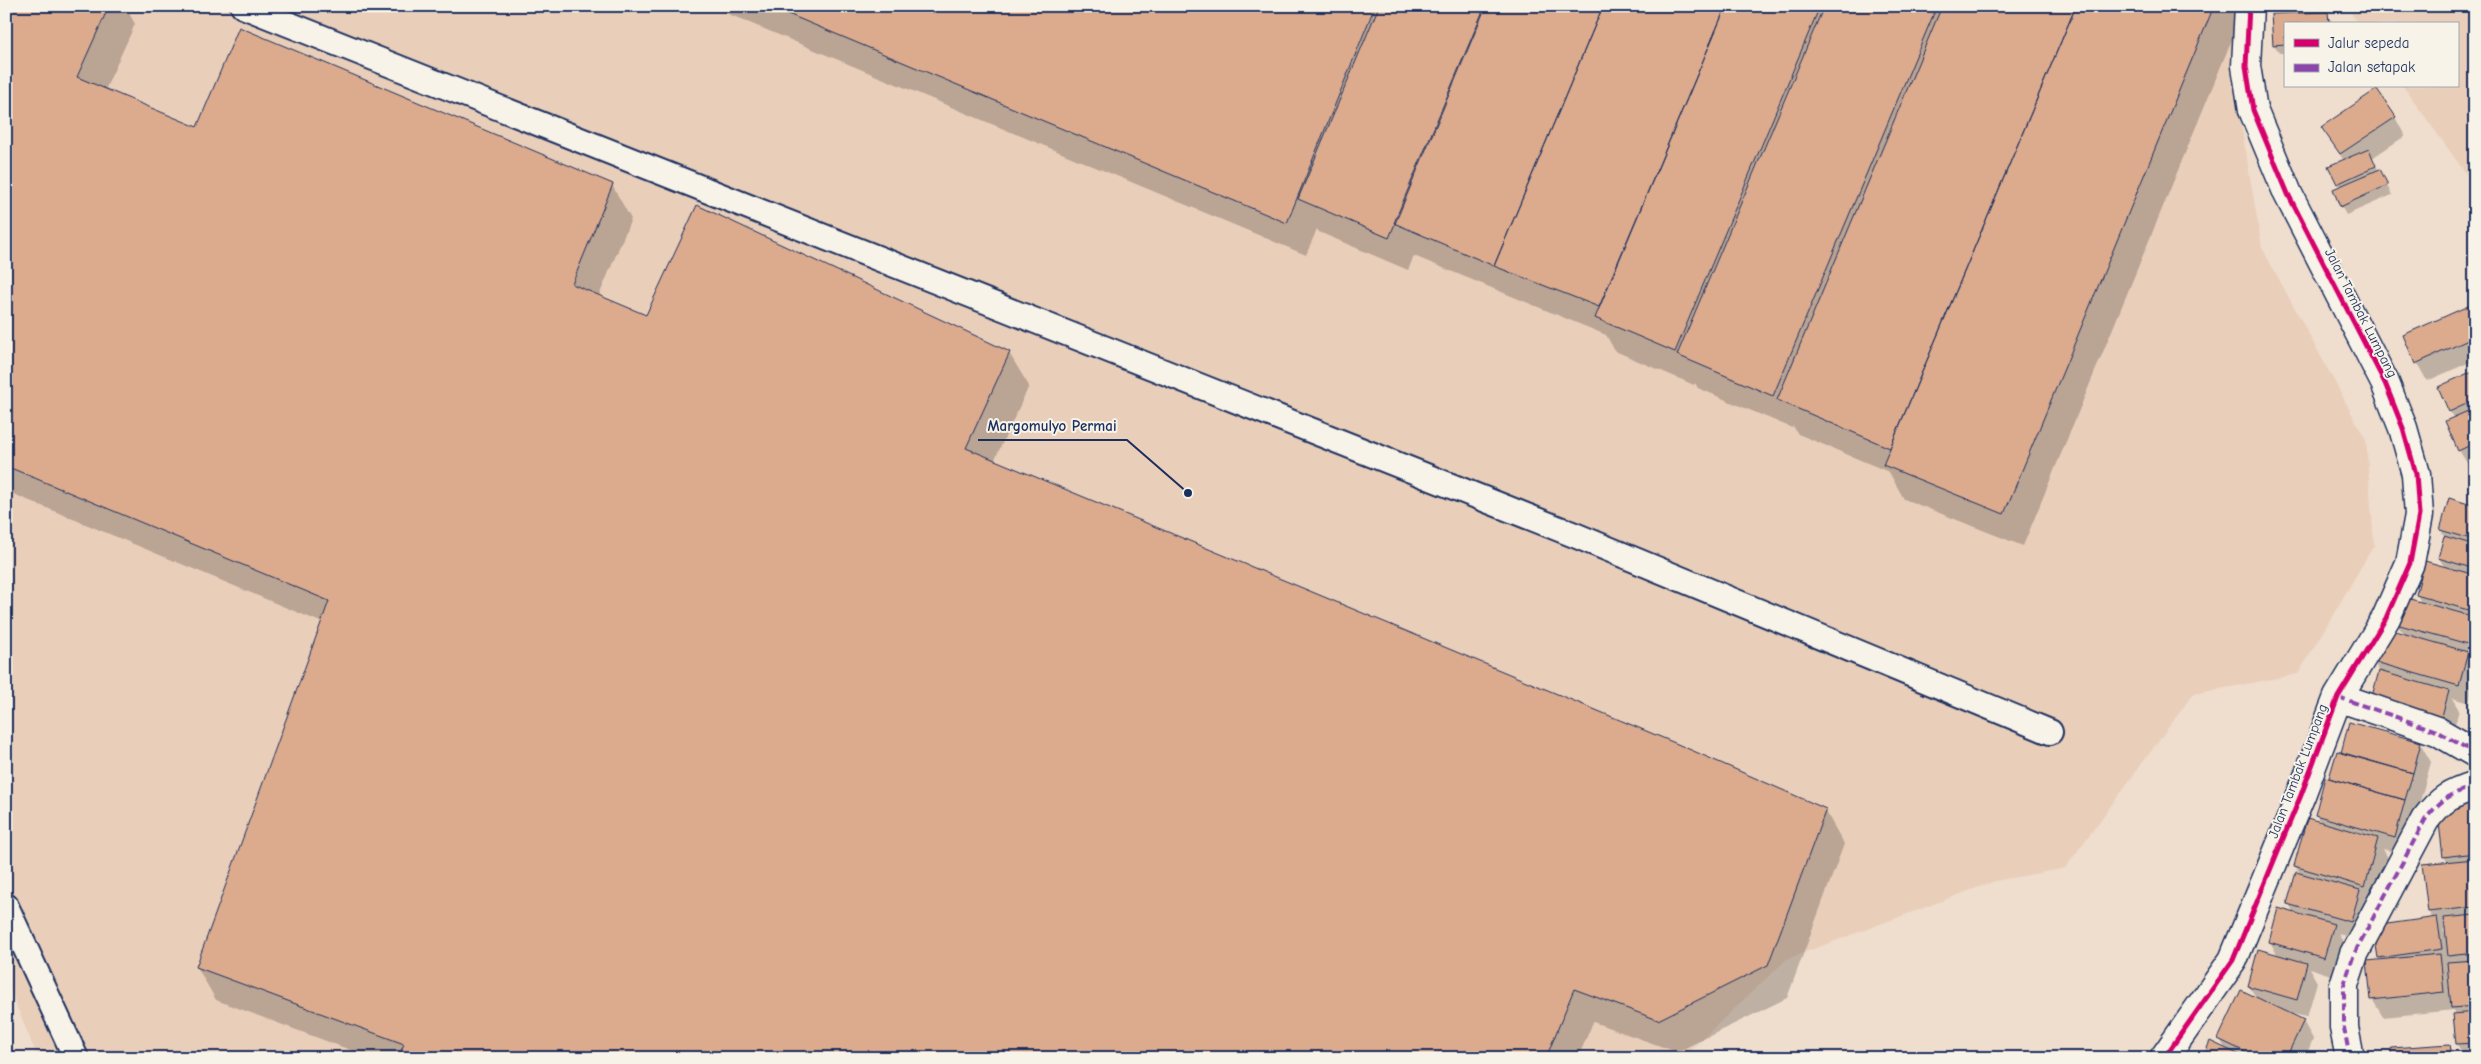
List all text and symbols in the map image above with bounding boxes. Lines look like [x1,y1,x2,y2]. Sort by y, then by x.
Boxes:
legend [2284,22,2458,88]
text: Jalur sepeda [2328,34,2409,52]
text: Jalan setapak [2328,58,2416,76]
street label: Jalan Tambak Lumpang [2321,246,2401,380]
callout: Margomulyo Permai [978,410,1127,440]
text: Margomulyo Permai [987,417,1117,435]
street label: Jalan Tambak Lumpang [2264,701,2332,841]

